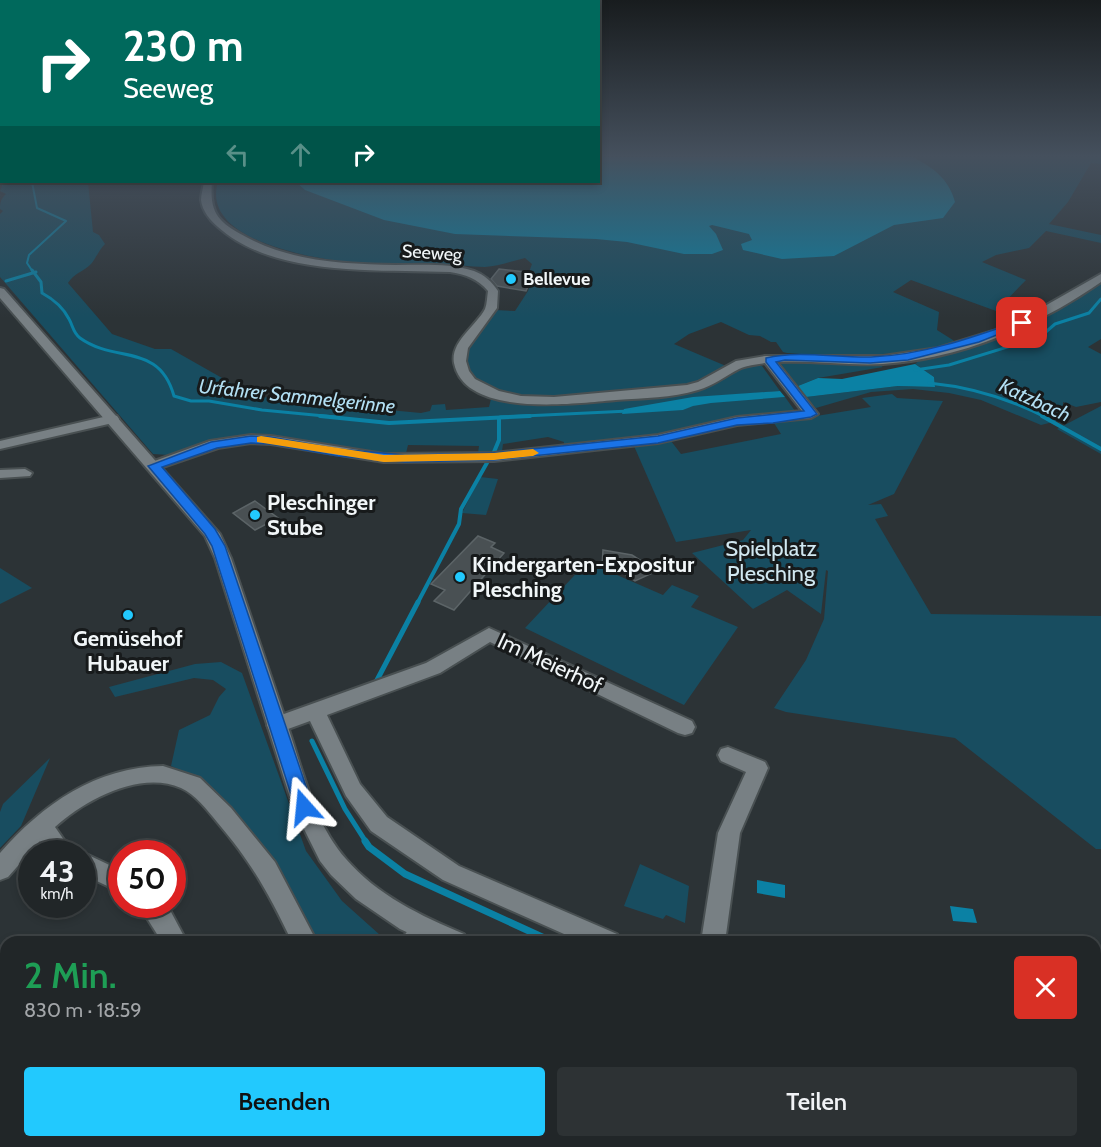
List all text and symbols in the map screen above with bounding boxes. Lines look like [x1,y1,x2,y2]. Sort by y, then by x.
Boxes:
text: 230 m [123,20,243,72]
icon: right [24,24,102,102]
text: Seeweg [123,72,213,105]
icon: left [221,138,254,171]
icon: ahead [284,138,317,171]
icon: right [347,138,380,171]
street label: Seeweg [401,240,464,266]
place label: Bellevue [523,268,590,290]
marker: Bellevue [504,272,518,286]
pin [996,297,1047,348]
icon: arrive [1005,306,1038,339]
water label: Katzbach [996,373,1074,427]
water label: Urfahrer Sammelgerinne [198,374,396,418]
place label: Pleschinger Stube [267,489,376,541]
marker: Pleschinger Stube [248,508,262,522]
park label: Spielplatz Plesching [725,535,817,587]
place label: Kindergarten-Expositur Plesching [472,551,695,603]
marker: Kindergarten-Expositur Plesching [453,570,467,584]
marker: Gemüsehof Hubauer [121,608,135,622]
place label: Gemüsehof Hubauer [73,625,183,677]
street label: Im Meierhof [493,627,607,699]
position arrow [272,775,336,839]
speed limit sign: 50 [108,840,186,918]
text: 43 [40,853,74,890]
text: km/h [41,885,73,903]
text: 2 Min. [24,953,116,997]
button: close [1014,956,1077,1019]
text: 830 m · 18:59 [24,998,142,1022]
button: Beenden [24,1067,545,1136]
button: Teilen [557,1067,1077,1136]

